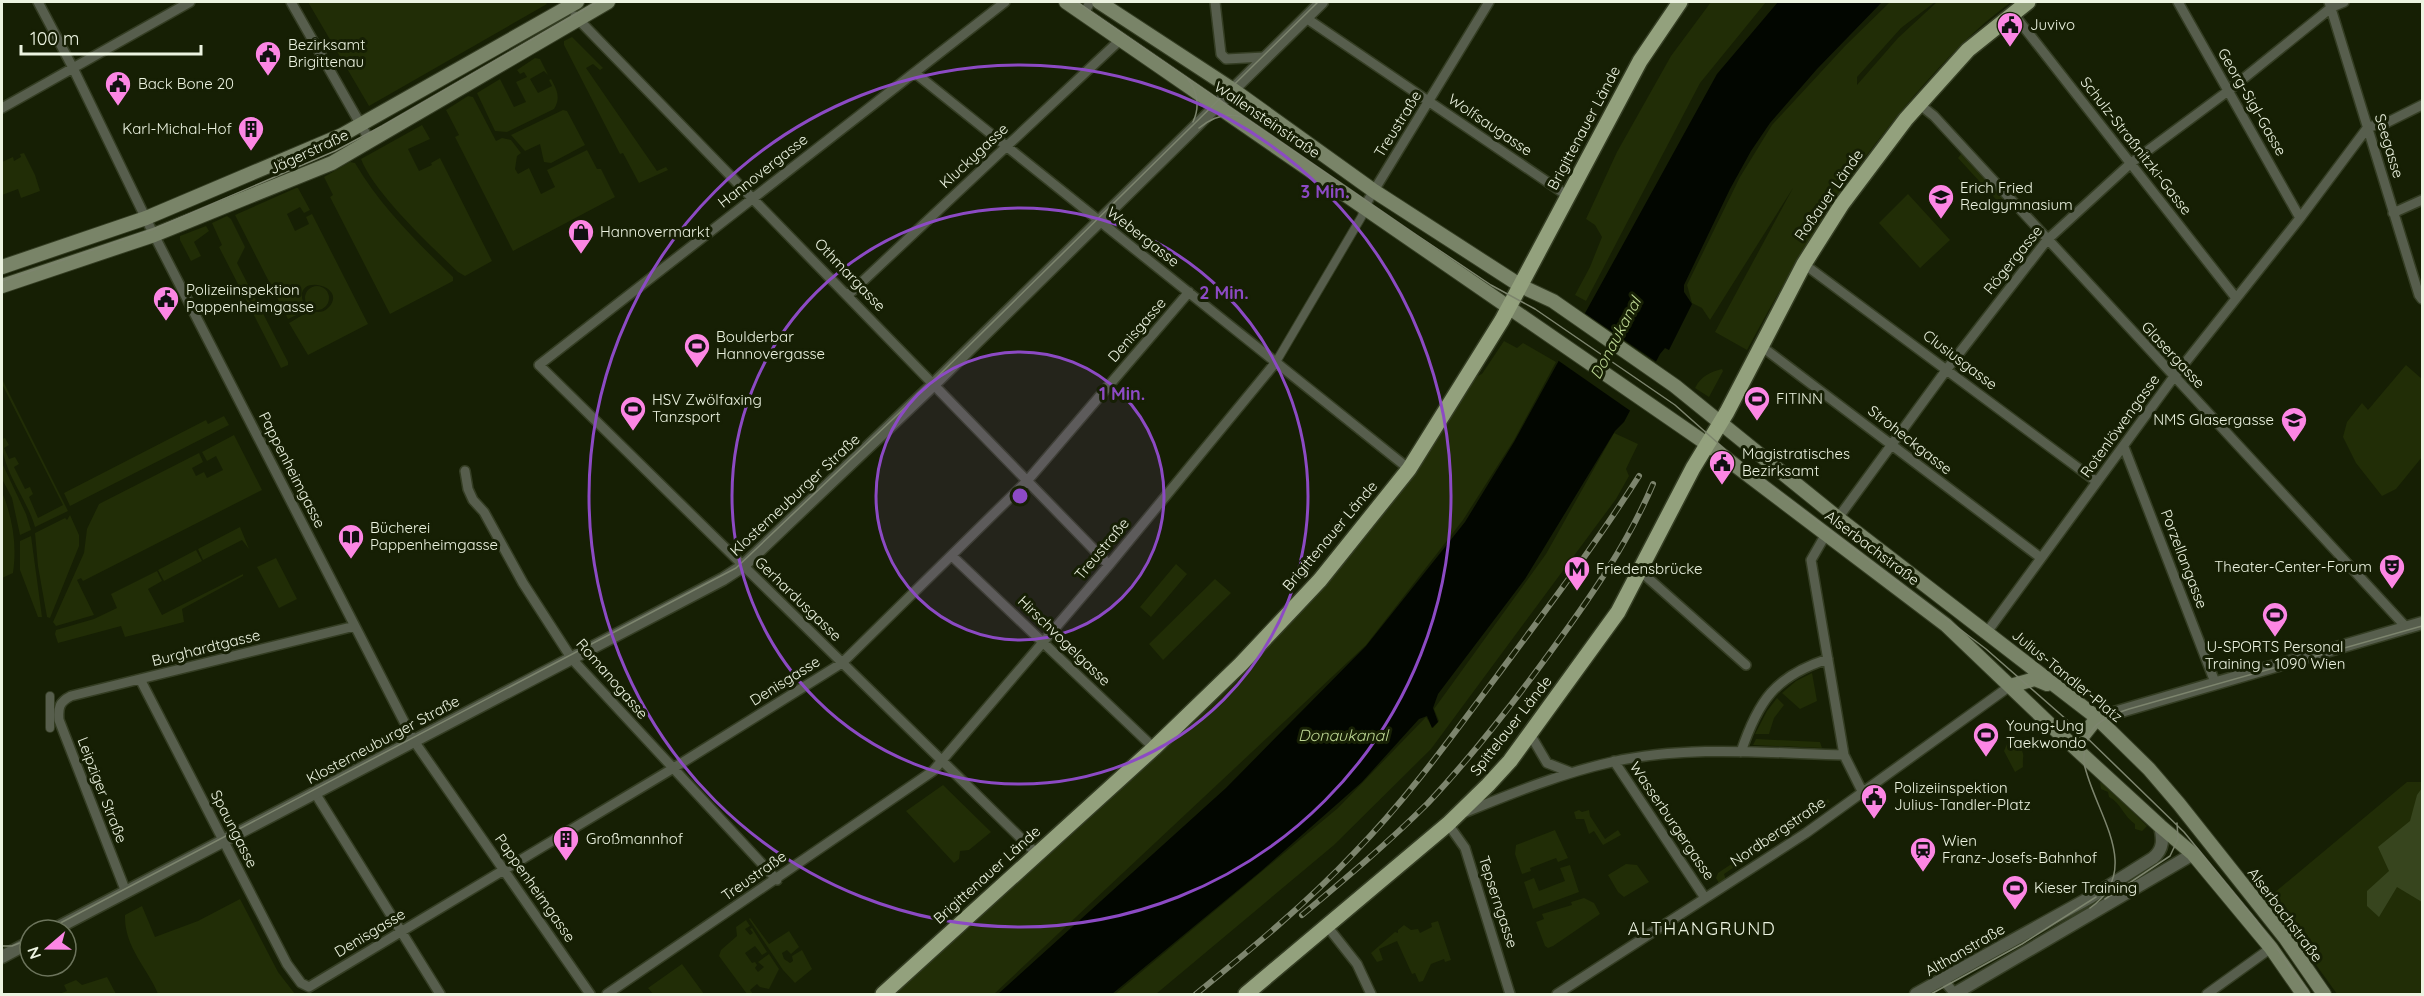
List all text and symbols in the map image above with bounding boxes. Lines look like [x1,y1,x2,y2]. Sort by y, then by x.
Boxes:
public building icon: Juvivo [1995,10,2025,48]
place label: Juvivo [2030,15,2075,34]
scale bar [21,18,201,56]
text: 100 m [30,27,79,50]
place label: Bezirksamt Brigittenau [288,35,365,71]
public building icon: Bezirksamt Brigittenau [253,39,283,77]
street label: Georg-Sigl-Gasse [2214,44,2291,159]
street label: Brigittenauer Lände [1543,63,1624,193]
public building icon: Back Bone 20 [103,69,133,107]
street label: Schulz-Straßnitzki-Gasse [2076,73,2196,219]
place label: Back Bone 20 [138,74,234,93]
street label: Wallensteinstraße [1211,77,1324,162]
street label: Treustraße [1370,87,1426,161]
street label: Wolfsaugasse [1445,89,1536,160]
street label: Seegasse [2371,111,2408,180]
building icon: Karl-Michal-Hof [236,114,266,152]
place label: Karl-Michal-Hof [122,119,233,138]
street label: Kluckygasse [935,119,1012,192]
street label: Jägerstraße [266,125,351,178]
street label: Hannovergasse [714,130,811,212]
street label: Roßauer Lände [1790,145,1867,244]
place label: Erich Fried Realgymnasium [1960,178,2073,214]
text: 3 Min. [1301,180,1349,203]
school or university icon: Erich Fried Realgymnasium [1926,182,1956,220]
street label: Webergasse [1103,202,1183,271]
shop icon: Hannovermarkt [566,217,596,255]
street label: Rögergasse [1979,221,2046,298]
place label: Hannovermarkt [600,222,710,241]
street label: Othmargasse [811,234,890,315]
place label: Polizeiinspektion Pappenheimgasse [186,280,314,316]
text: 2 Min. [1199,281,1249,304]
public building icon: Polizeiinspektion Pappenheimgasse [151,284,181,322]
water label: Donaukanal [1585,292,1646,382]
street label: Denisgasse [1103,294,1170,366]
street label: Glasergasse [2137,317,2209,392]
street label: Clusiusgasse [1919,325,2001,394]
place label: Boulderbar Hannovergasse [716,327,825,363]
sports icon: Boulderbar Hannovergasse [682,331,712,369]
street label: Rotenlöwengasse [2076,370,2163,481]
text: 1 Min. [1099,382,1145,405]
sports icon: FITINN [1742,384,1772,422]
place label: FITINN [1776,389,1823,408]
place label: HSV Zwölfaxing Tanzsport [652,390,762,426]
sports icon: HSV Zwölfaxing Tanzsport [618,394,648,432]
street label: Stroheckgasse [1864,401,1956,478]
school or university icon: NMS Glasergasse [2279,405,2309,443]
street label: Pappenheimgasse [255,408,330,531]
place label: NMS Glasergasse [2153,410,2274,429]
street label: Klosterneuburger Straße [726,429,864,560]
place label: Magistratisches Bezirksamt [1742,444,1850,480]
public building icon: Magistratisches Bezirksamt [1707,448,1737,486]
street label: Brigittenauer Lände [1278,477,1381,595]
centre of rings [1010,486,1030,506]
street label: Alserbachstraße [1821,506,1923,589]
street label: Porzellangasse [2157,507,2212,611]
street label: Treustraße [1070,514,1133,584]
place label: Bücherei Pappenheimgasse [370,518,498,554]
library icon: Bücherei Pappenheimgasse [336,522,366,560]
street label: Gerhardusgasse [751,552,846,645]
theatre icon: Theater-Center-Forum [2377,552,2407,590]
metro station icon: Friedensbrücke [1562,554,1592,592]
place label: Theater-Center-Forum [2214,557,2372,576]
place label: Friedensbrücke [1596,559,1702,578]
street label: Hirschvogelgasse [1014,592,1115,690]
sports icon: U-SPORTS Personal Training - 1090 Wien [2260,600,2290,638]
street label: Burghardtgasse [150,625,262,670]
street label: Julius-Tandler-Platz [2008,625,2126,726]
street label: Romanogasse [572,635,653,723]
place label: U-SPORTS Personal Training - 1090 Wien [2205,637,2345,673]
street label: Denisgasse [746,652,823,710]
street label: Spittelauer Lände [1466,672,1556,780]
street label: Klosterneuburger Straße [303,691,463,788]
place label: Young-Ung Taekwondo [2006,716,2086,752]
sports icon: Young-Ung Taekwondo [1971,720,2001,758]
water label: Donaukanal [1298,725,1390,745]
street label: Leipziger Straße [73,734,131,846]
street label: Wasserburgergasse [1626,758,1719,884]
place label: Polizeiinspektion Julius-Tandler-Platz [1894,778,2031,814]
public building icon: Polizeiinspektion Julius-Tandler-Platz [1859,782,1889,820]
street label: Spaungasse [207,787,262,871]
street label: Nordbergstraße [1726,793,1829,871]
street label: Brigittenauer Lände [929,822,1044,928]
building icon: Großmannhof [551,824,581,862]
place label: Großmannhof [586,829,684,848]
street label: Pappenheimgasse [491,830,580,946]
place label: Wien Franz-Josefs-Bahnhof [1942,831,2098,867]
station icon: Wien Franz-Josefs-Bahnhof [1908,835,1938,873]
street label: Treustraße [718,846,790,905]
street label: Tepserngasse [1475,853,1522,950]
street label: Alserbachstraße [2244,864,2327,966]
sports icon: Kieser Training [2000,873,2030,911]
place label: Kieser Training [2034,878,2137,897]
street label: Denisgasse [331,904,409,961]
district label: ALTHANGRUND [1628,917,1776,940]
north arrow [18,918,78,978]
street label: Althanstraße [1922,919,2008,980]
text: N [22,944,45,962]

